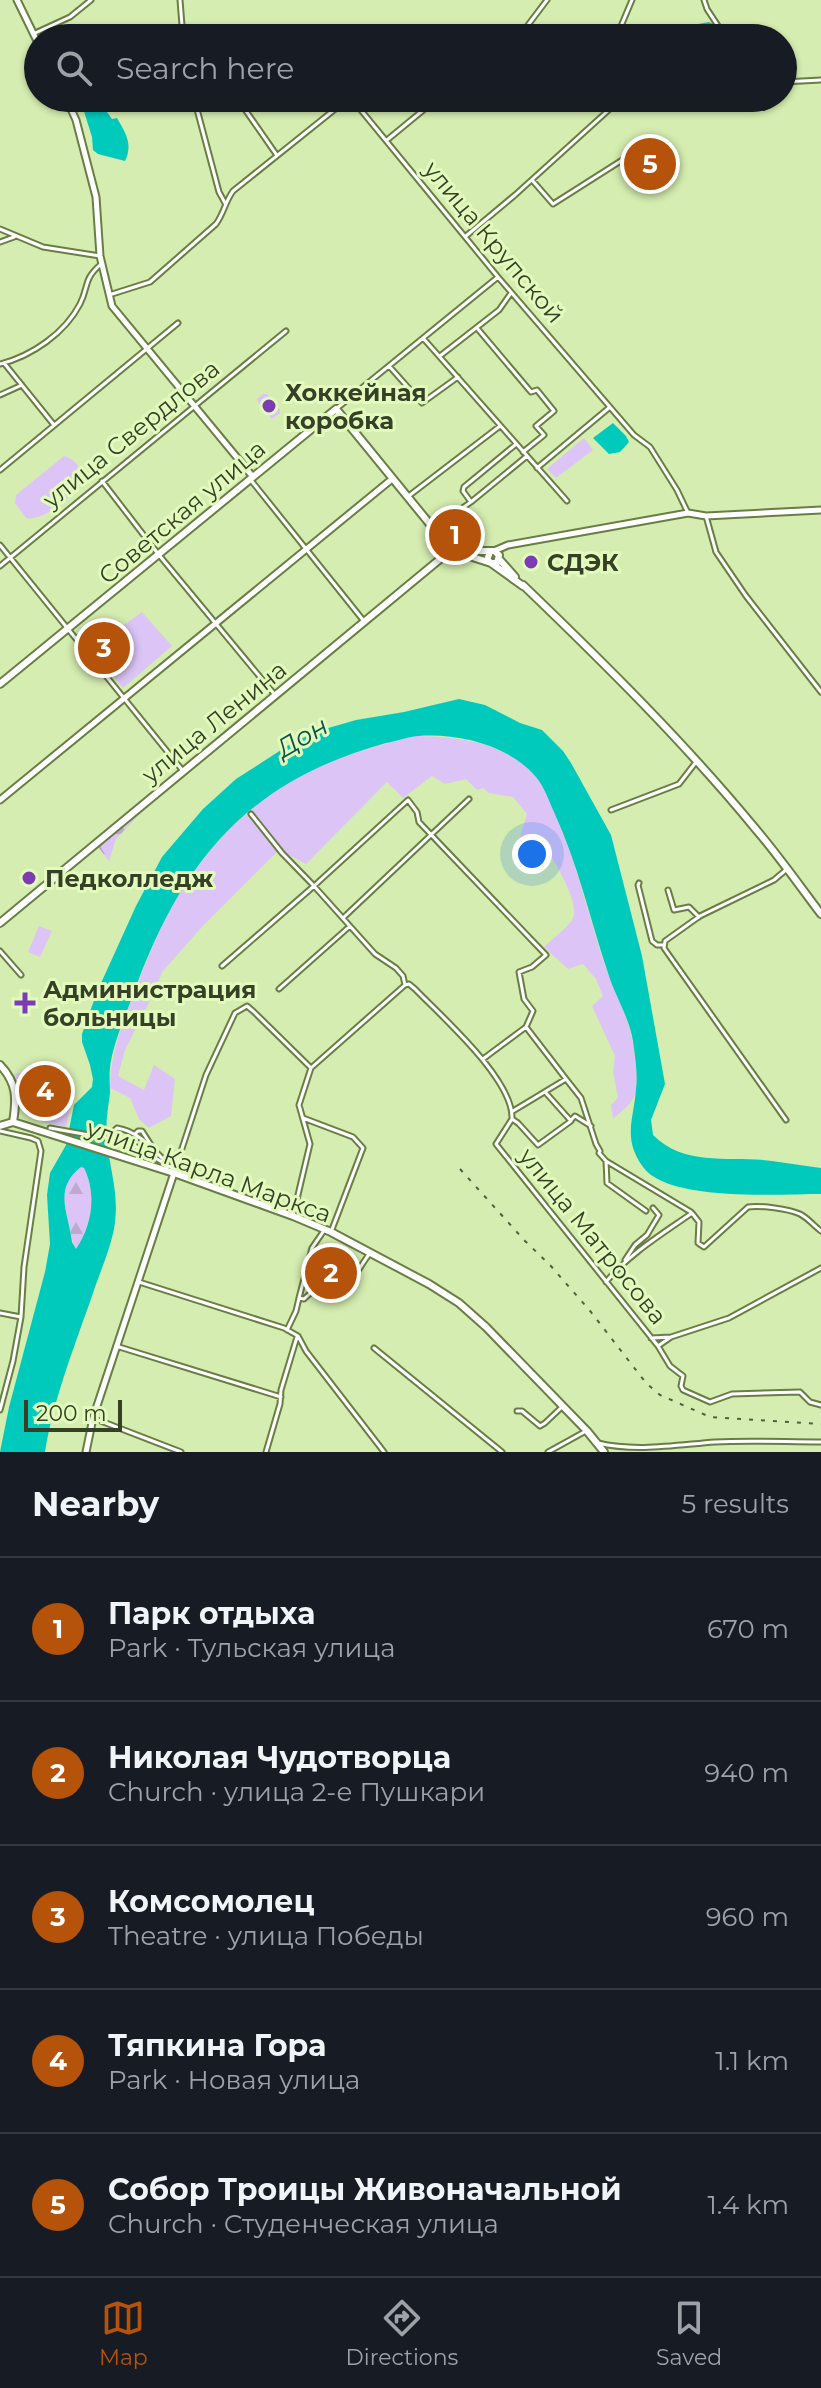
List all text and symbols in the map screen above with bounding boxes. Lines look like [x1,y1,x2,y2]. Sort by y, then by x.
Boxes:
search box [24,24,797,112]
icon: search [52,46,96,90]
text: Search here [116,50,294,87]
pin: 5 [624,134,676,194]
street label: улица Крупской [417,154,570,329]
street label: улица Свердлова [36,354,225,515]
place label: Хоккейная коробка [285,378,426,435]
marker: Хоккейная коробка [260,397,278,415]
street label: Советская улица [93,434,271,590]
pin: 1 [429,505,481,565]
place label: СДЭК [547,548,619,577]
marker: СДЭК [522,553,540,571]
pin: 3 [78,618,130,678]
street label: улица Ленина [135,655,292,790]
water label: Дон [269,710,334,765]
your location [512,834,552,874]
place label: Педколледж [45,864,213,893]
marker: Педколледж [20,869,38,887]
place label: Администрация больницы [43,975,256,1032]
marker: Администрация больницы [14,992,36,1014]
pin: 4 [19,1061,71,1121]
street label: улица Карла Маркса [82,1113,335,1229]
street label: улица Матросова [512,1141,673,1330]
pin: 2 [305,1243,357,1303]
scale bar [24,1396,122,1432]
text: 200 m [36,1400,107,1427]
text: Nearby [32,1483,159,1525]
text: 5 results [682,1488,789,1520]
text: Парк отдыха [108,1595,315,1632]
text: 1 [53,1613,63,1645]
text: 670 m [707,1613,789,1645]
text: Park · Тульская улица [108,1632,395,1664]
text: Николая Чудотворца [108,1739,451,1776]
text: 2 [50,1757,66,1789]
text: 940 m [704,1757,789,1789]
text: Church · улица 2-е Пушкари [108,1776,485,1808]
text: Комсомолец [108,1883,315,1920]
text: 3 [50,1901,66,1933]
text: 960 m [706,1901,789,1933]
text: Theatre · улица Победы [108,1920,424,1952]
text: Тяпкина Гора [108,2027,326,2064]
text: 4 [49,2045,67,2077]
text: 1.1 km [715,2045,789,2077]
text: Park · Новая улица [108,2064,360,2096]
text: Собор Троицы Живоначальной [108,2171,621,2208]
text: 5 [50,2189,66,2221]
text: 1.4 km [707,2189,789,2221]
text: Church · Студенческая улица [108,2208,499,2240]
tab: Map [99,2296,148,2371]
tab: Directions [346,2296,458,2371]
tab: Saved [656,2296,722,2371]

